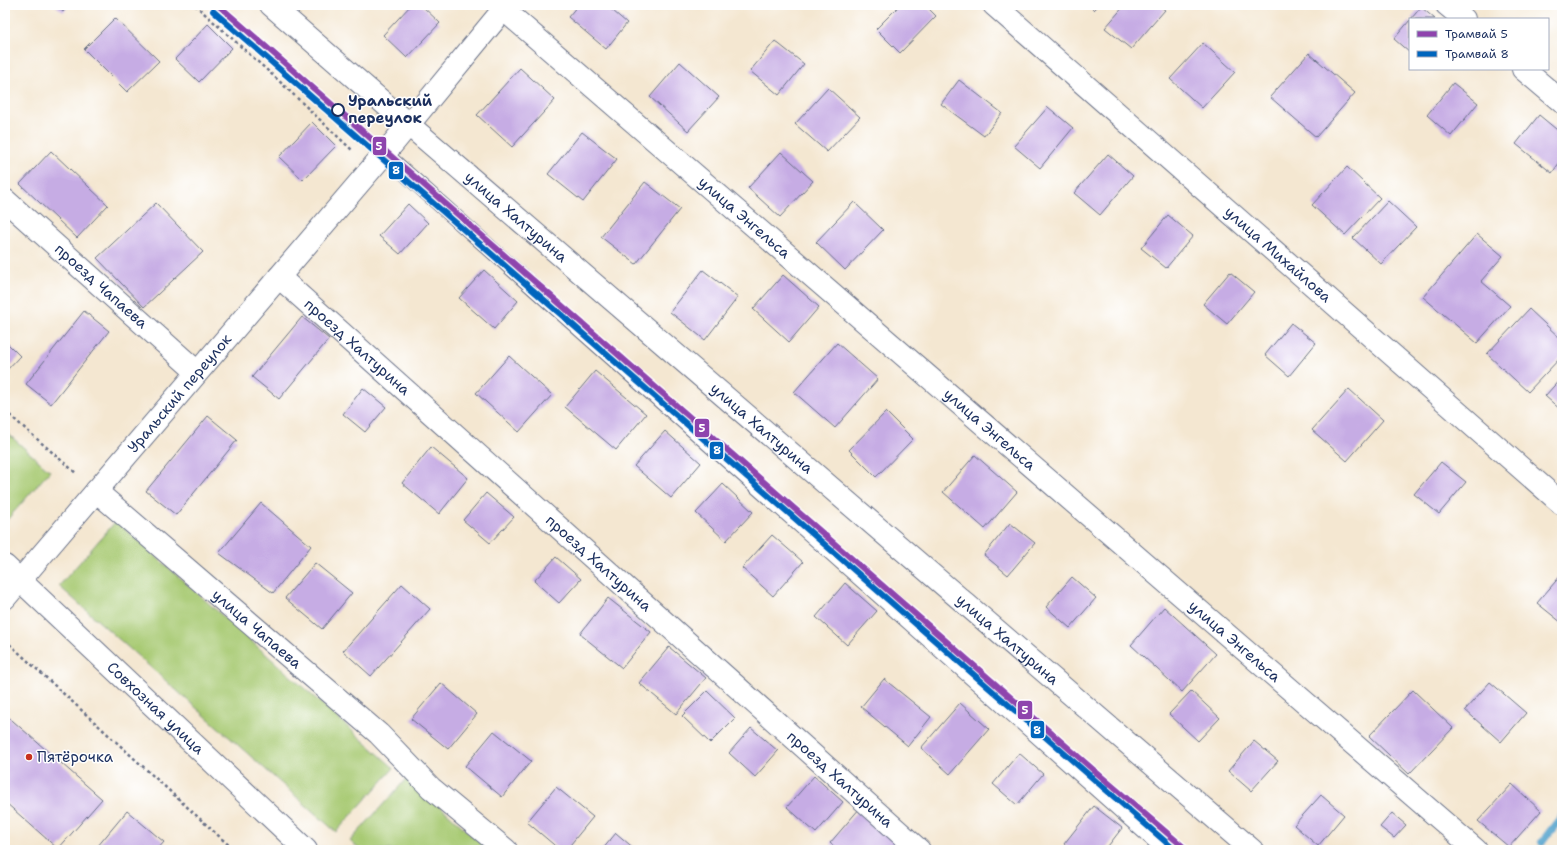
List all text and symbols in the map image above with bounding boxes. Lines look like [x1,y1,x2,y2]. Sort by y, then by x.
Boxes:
legend [1409,18,1549,70]
text: Трамвай 5 [1445,26,1508,42]
text: Трамвай 8 [1445,46,1509,62]
place label: Уральский переулок [348,91,433,128]
marker: Уральский переулок [331,103,345,117]
line badge: 5 [372,136,387,156]
text: 5 [376,139,383,154]
line badge: 8 [388,161,404,180]
text: 8 [392,163,400,178]
street label: улица Халтурина [460,167,572,267]
street label: улица Энгельса [694,172,795,263]
street label: улица Михайлова [1220,202,1336,307]
street label: проезд Чапаева [50,239,152,333]
street label: проезд Халтурина [300,294,415,400]
street label: Уральский переулок [123,330,236,457]
street label: улица Халтурина [706,378,818,479]
street label: улица Энгельса [939,384,1040,475]
line badge: 5 [694,418,710,438]
text: 5 [699,421,706,436]
line badge: 8 [709,441,724,460]
text: 8 [713,443,721,458]
street label: проезд Халтурина [541,510,656,616]
street label: улица Чапаева [208,585,306,674]
street label: улица Халтурина [952,590,1063,690]
street label: улица Энгельса [1184,596,1285,687]
street label: Совхозная улица [103,657,209,759]
line badge: 5 [1017,700,1033,720]
text: 5 [1022,703,1029,718]
line badge: 8 [1030,720,1045,739]
text: 8 [1033,723,1041,738]
street label: проезд Халтурина [783,727,898,832]
place label: Пятёрочка [37,747,114,767]
marker: Пятёрочка [24,752,34,762]

